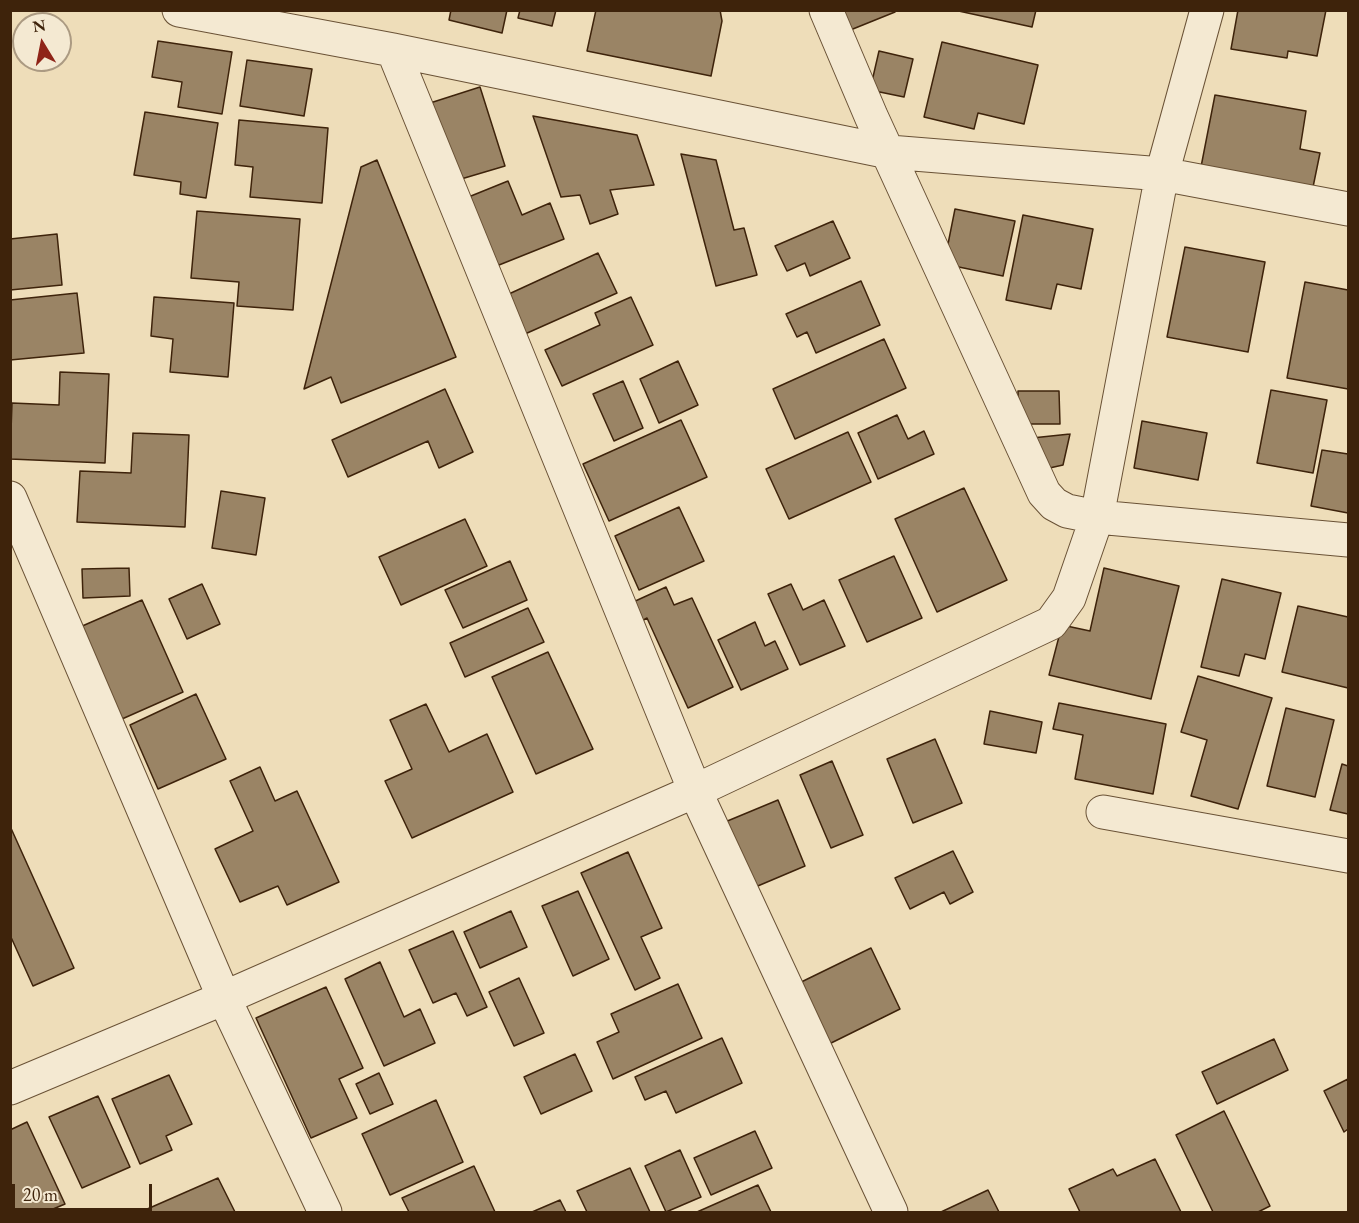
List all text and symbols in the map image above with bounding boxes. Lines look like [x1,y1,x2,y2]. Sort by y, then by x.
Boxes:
north arrow [12,12,72,72]
text: N [31,14,47,37]
scale bar [15,1172,154,1210]
text: 20 m [23,1183,58,1206]

